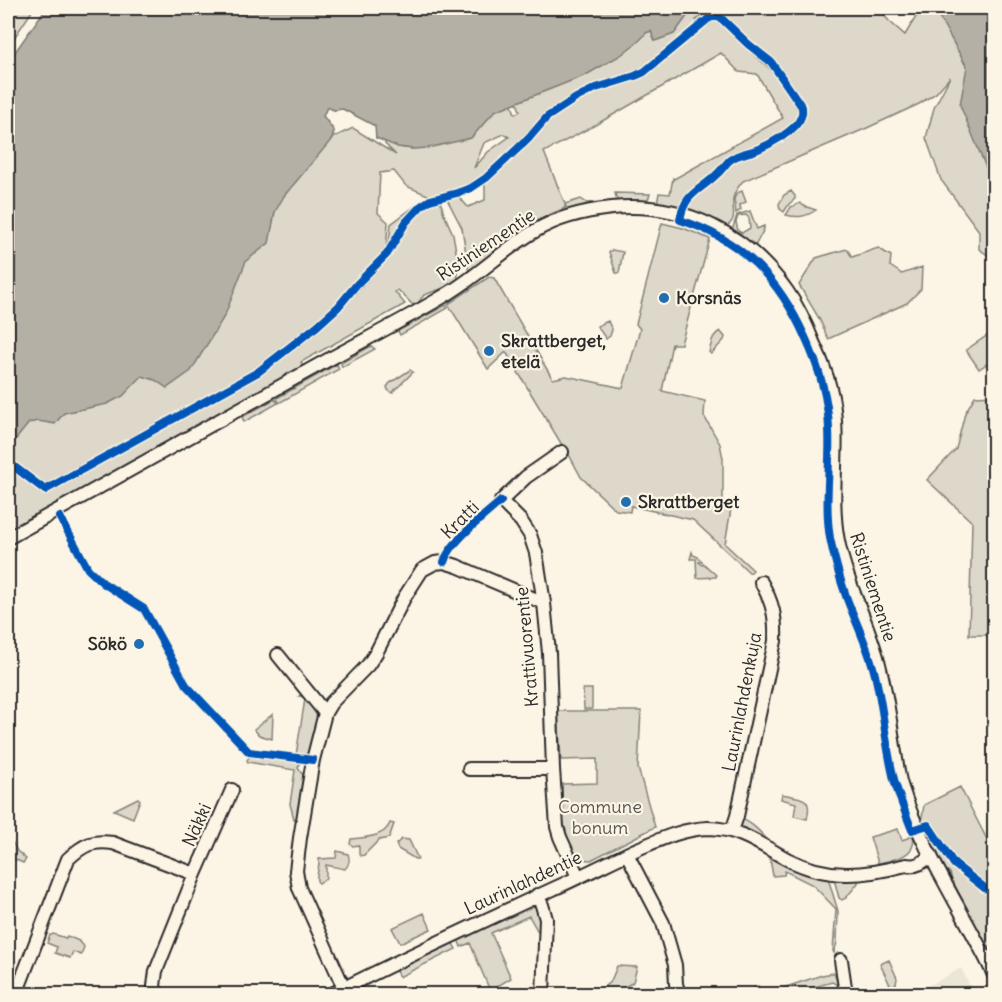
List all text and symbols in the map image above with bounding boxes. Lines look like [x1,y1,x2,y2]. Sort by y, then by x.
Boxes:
street label: Ristiniementie [432,203,539,286]
place label: Korsnäs [676,286,741,309]
marker: Korsnäs [657,291,671,305]
place label: Skrattberget, etelä [501,329,606,373]
marker: Skrattberget, etelä [482,344,496,358]
place label: Skrattberget [638,490,740,513]
marker: Skrattberget [619,495,633,509]
street label: Kratti [436,496,484,544]
street label: Ristiniementie [845,529,902,644]
street label: Krattivuorentie [510,586,543,708]
street label: Laurinlahdenkuja [717,630,766,774]
place label: Sökö [88,632,127,655]
marker: Sökö [132,637,146,651]
park label: Commune bonum [558,795,642,839]
street label: Näkki [177,800,216,850]
street label: Laurinlahdentie [460,845,585,920]

